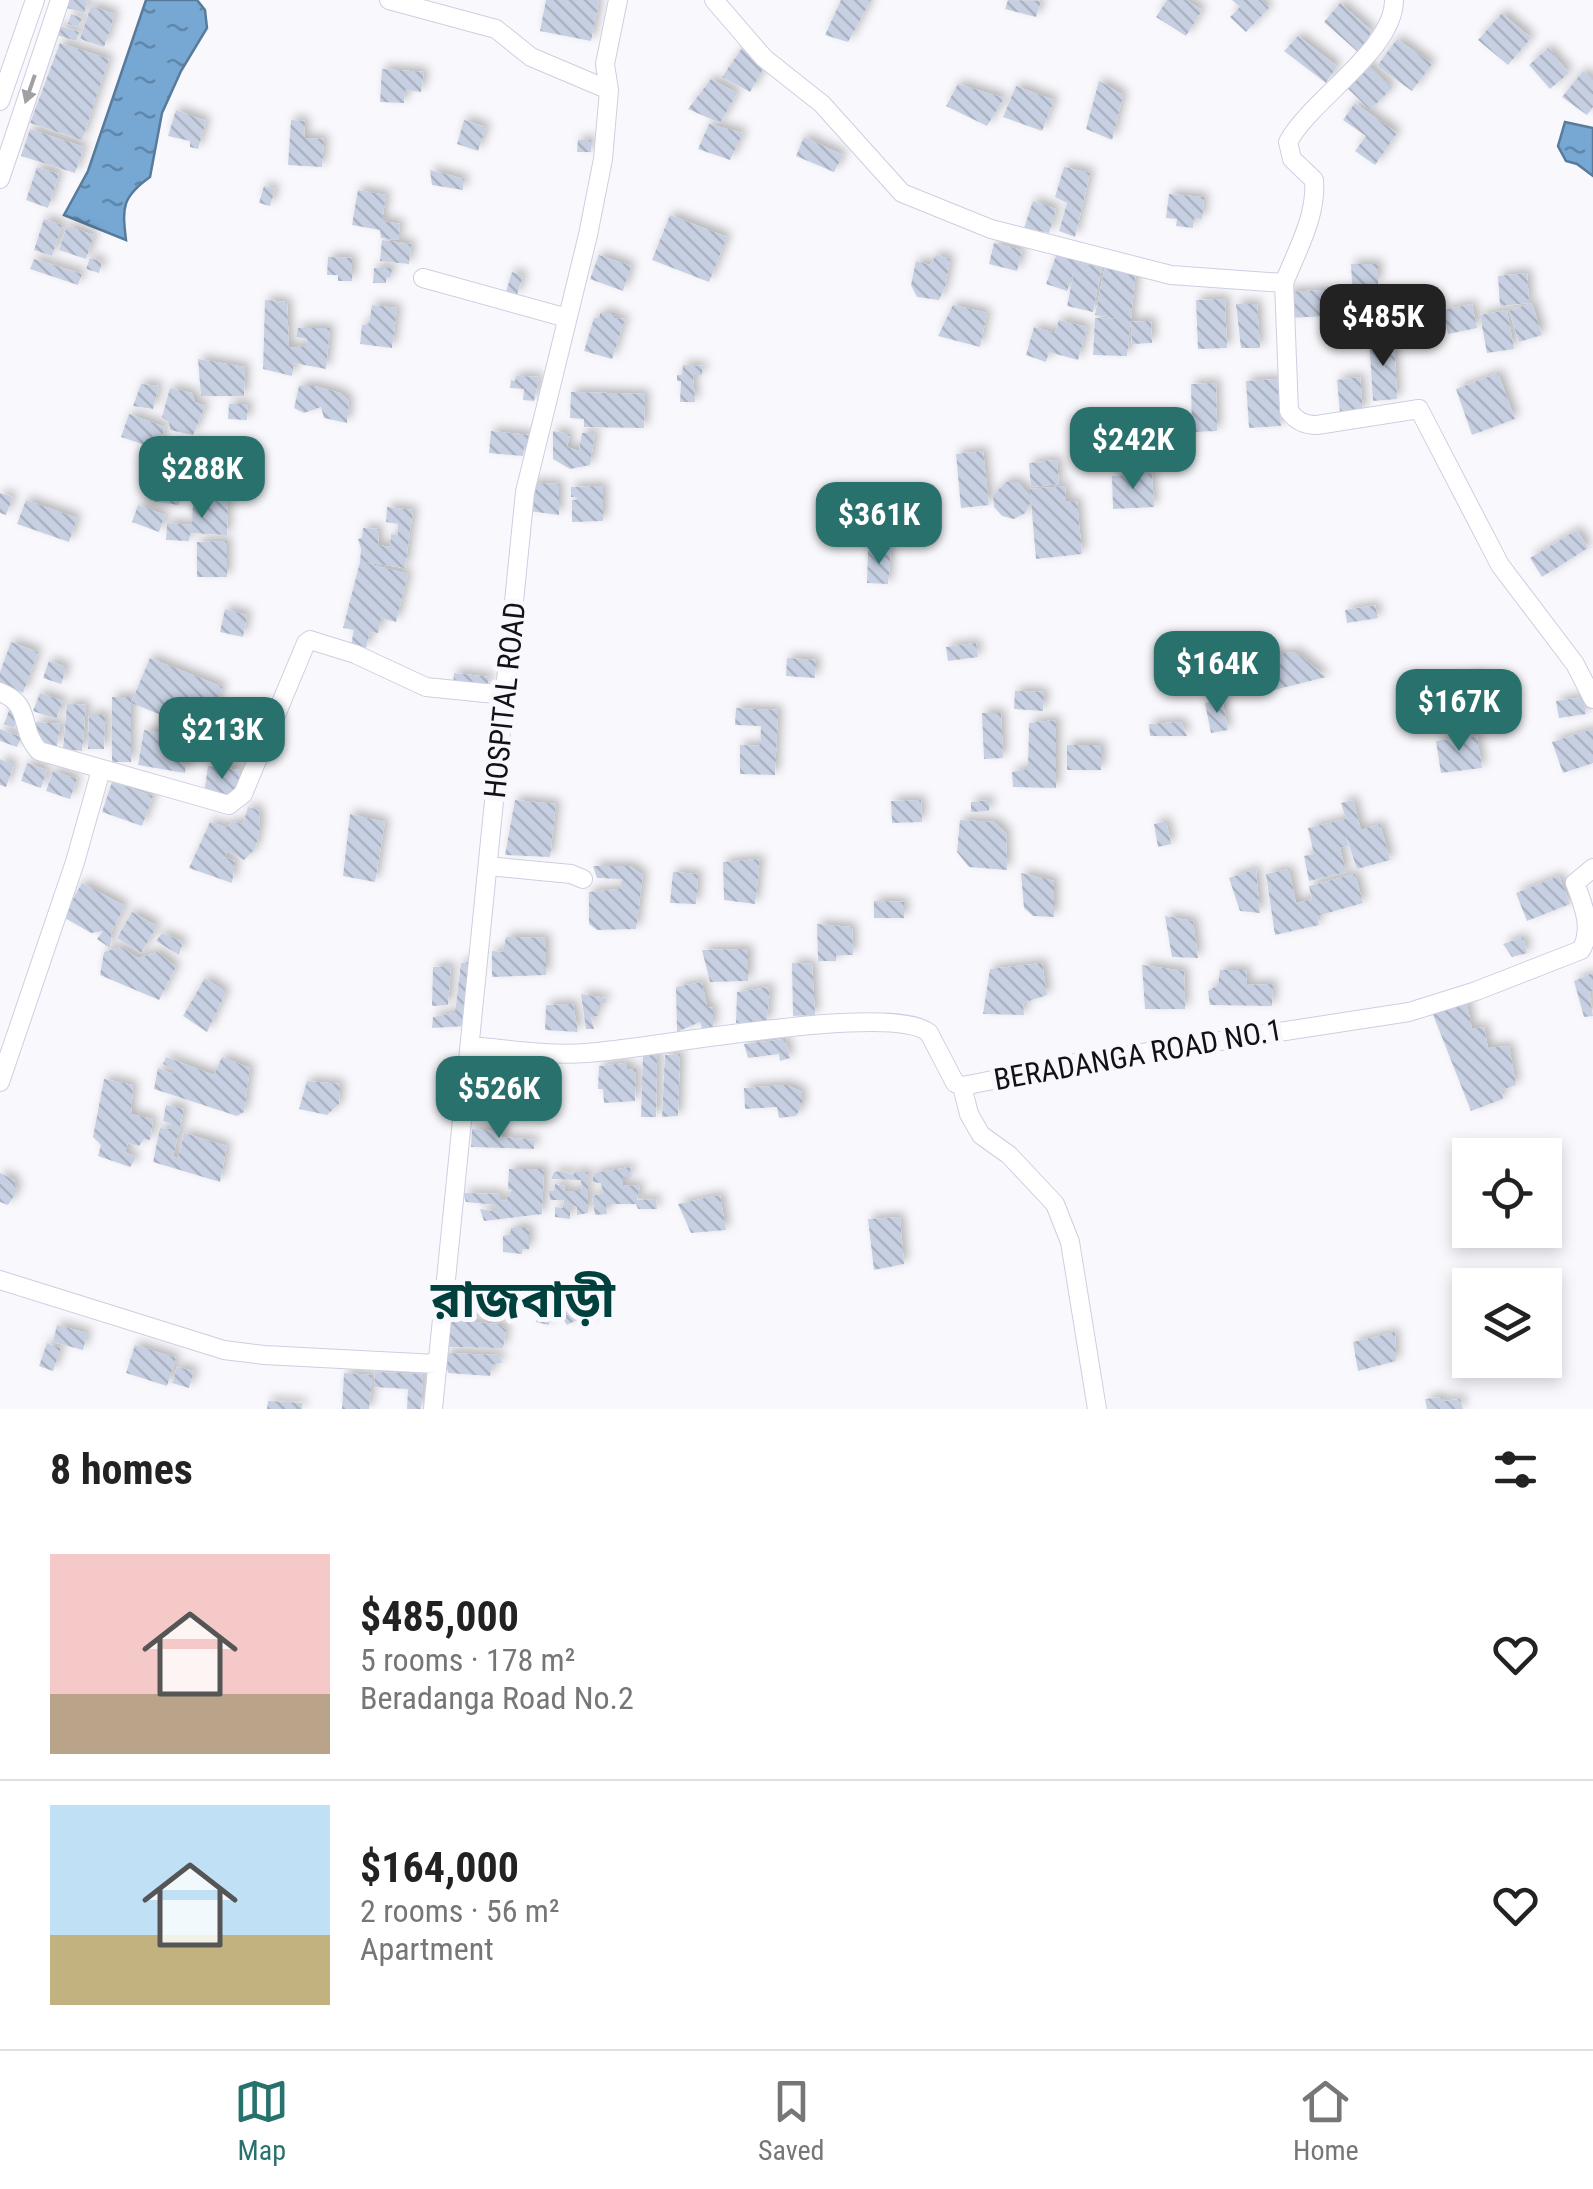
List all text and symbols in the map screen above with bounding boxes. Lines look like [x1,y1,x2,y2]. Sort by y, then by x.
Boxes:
one-way arrow [22,75,37,105]
pin: $485K [1313,284,1453,369]
text: $485K [1342,297,1424,335]
pin: $242K [1063,407,1203,492]
text: $242K [1092,420,1174,458]
pin: $288K [132,436,272,521]
text: $288K [161,449,243,487]
pin: $361K [809,482,949,567]
text: $361K [838,495,920,533]
street label: HOSPITAL ROAD [477,600,532,800]
pin: $164K [1147,631,1287,716]
text: $164K [1176,644,1258,682]
pin: $167K [1389,669,1529,754]
text: $167K [1418,682,1500,720]
pin: $213K [152,697,292,782]
text: $213K [181,710,263,748]
street label: BERADANGA ROAD NO.1 [991,1012,1285,1097]
pin: $526K [429,1056,569,1141]
text: $526K [458,1069,540,1107]
map controls [1452,1138,1562,1378]
button: locate [1452,1138,1562,1248]
button: layers [1452,1268,1562,1378]
district label: রাজবাড়ী [430,1271,616,1329]
icon: filters [1488,1442,1543,1497]
text: 8 homes [50,1445,193,1494]
text: $485,000 [360,1592,519,1641]
icon: home [130,1594,250,1714]
icon: heart [1488,1627,1543,1682]
text: 5 rooms · 178 m² [360,1641,575,1679]
text: Beradanga Road No.2 [360,1679,634,1717]
text: $164,000 [360,1843,519,1892]
icon: home [130,1845,250,1965]
icon: heart [1488,1878,1543,1933]
text: 2 rooms · 56 m² [360,1892,559,1930]
text: Apartment [360,1930,494,1968]
tab: Map [234,2074,289,2167]
tab: Saved [758,2074,824,2167]
tab: Home [1293,2074,1359,2167]

